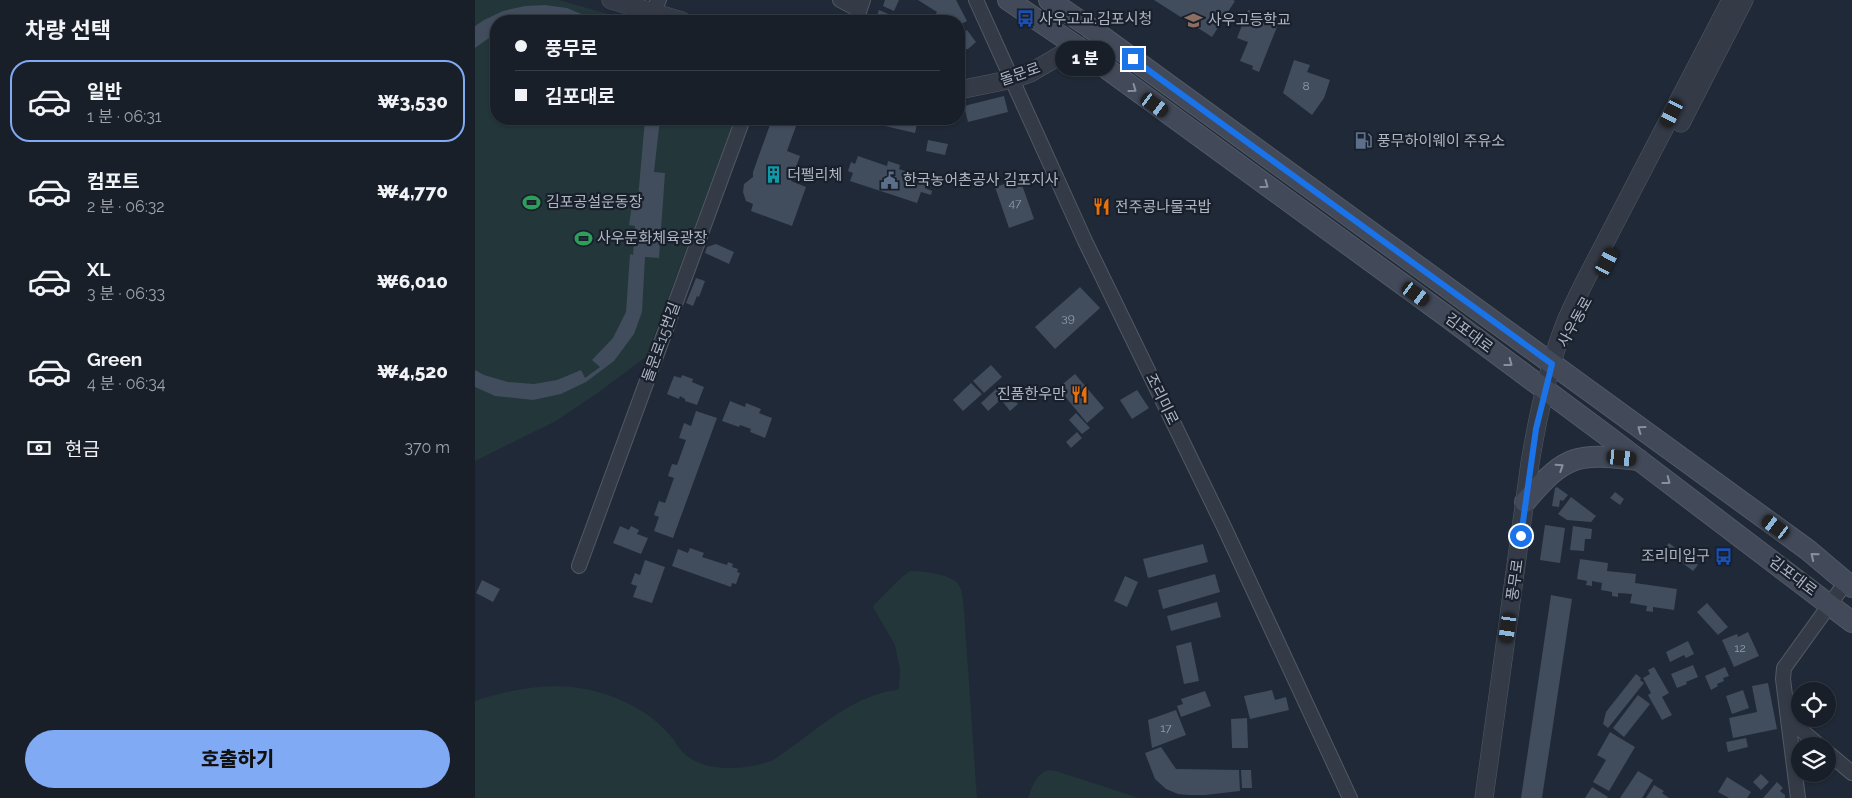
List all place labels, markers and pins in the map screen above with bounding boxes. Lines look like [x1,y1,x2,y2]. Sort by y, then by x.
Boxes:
bus stop icon: 사우고교.김포시청 [1015,9,1035,29]
place label: 사우고교.김포시청 [1039,10,1152,28]
school or university icon: 사우고등학교 [1184,10,1204,30]
place label: 사우고등학교 [1208,11,1291,29]
fuel station icon: 풍무하이웨이 주유소 [1353,131,1373,151]
place label: 풍무하이웨이 주유소 [1377,132,1505,150]
building icon: 더펠리체 [763,165,783,185]
place label: 더펠리체 [787,166,842,184]
public building icon: 한국농어촌공사 김포지사 [879,170,899,190]
place label: 한국농어촌공사 김포지사 [903,171,1059,189]
sports icon: 김포공설운동장 [522,192,542,212]
place label: 김포공설운동장 [546,193,643,211]
restaurant icon: 전주콩나물국밥 [1091,197,1111,217]
place label: 전주콩나물국밥 [1115,198,1212,216]
sports icon: 사우문화체육광장 [573,228,593,248]
place label: 사우문화체육광장 [597,229,708,247]
restaurant icon: 진품한우만 [1070,384,1090,404]
place label: 진품한우만 [997,385,1066,403]
bus stop icon: 조리미입구 [1714,546,1734,566]
place label: 조리미입구 [1641,547,1710,565]

